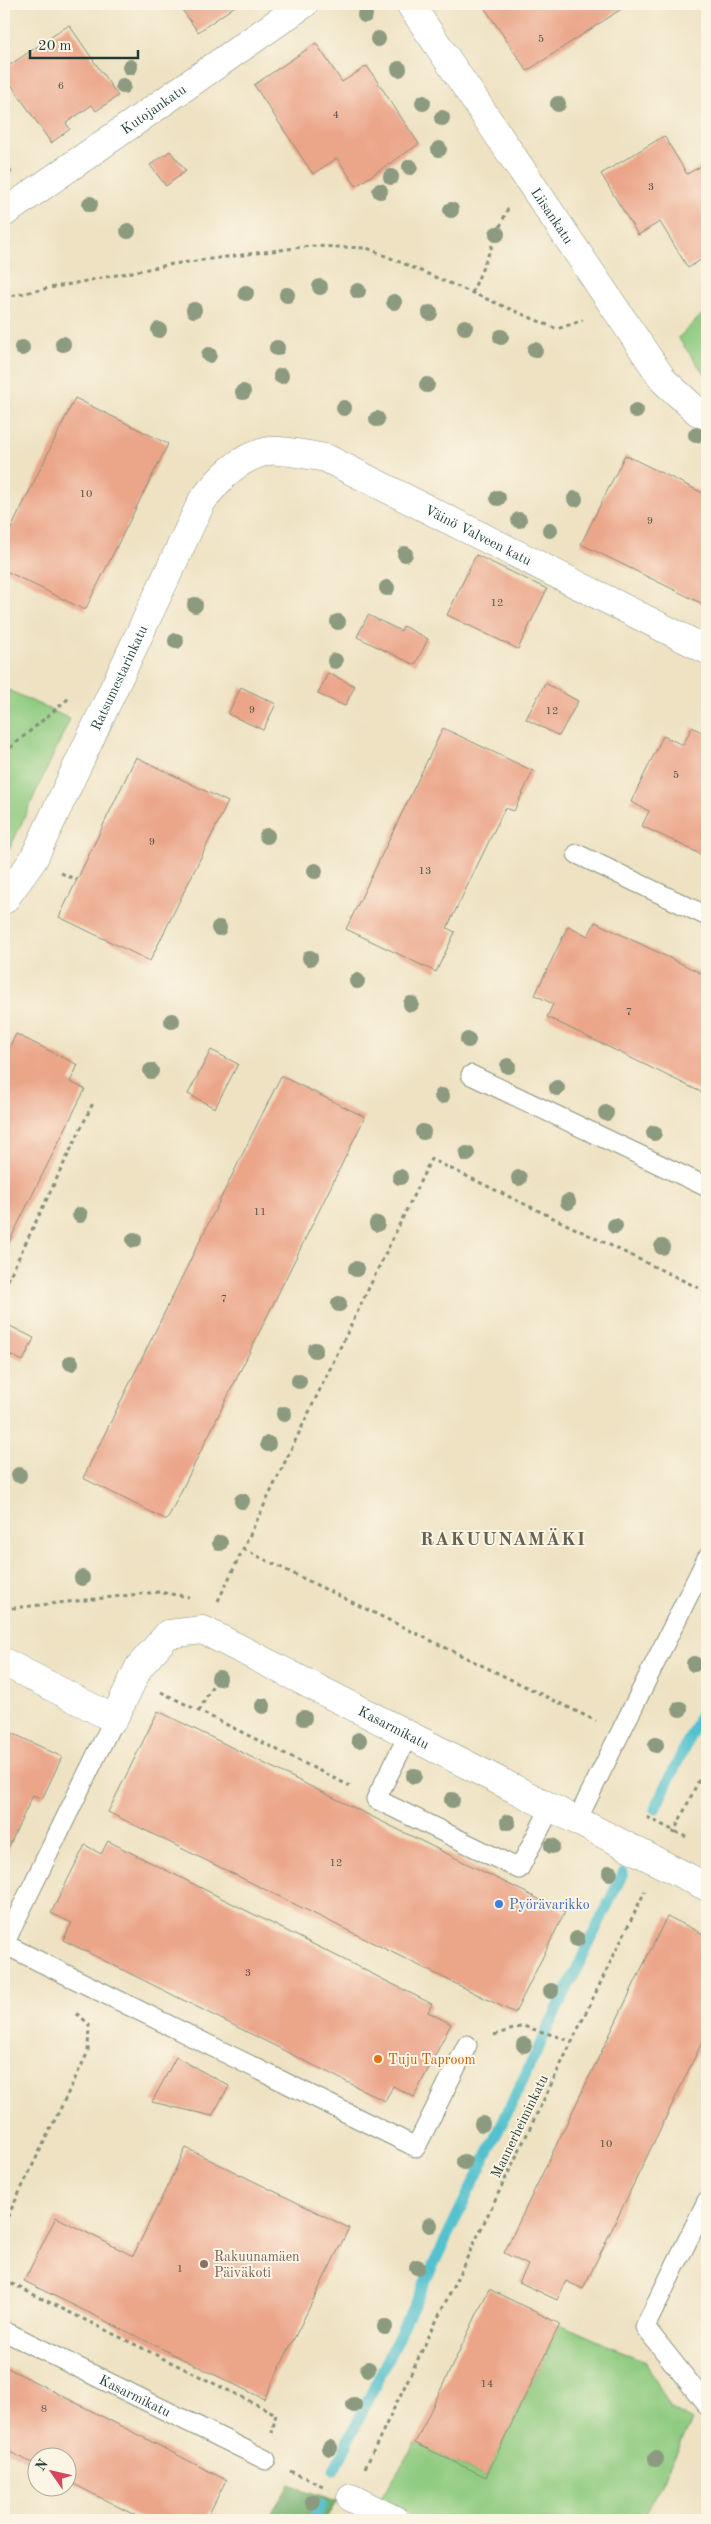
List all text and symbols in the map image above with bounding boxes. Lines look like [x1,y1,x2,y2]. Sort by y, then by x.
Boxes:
scale bar [30,28,138,60]
house number: 5 [538,34,544,45]
text: 20 m [38,39,72,54]
house number: 6 [58,81,64,92]
street label: Kutojankatu [119,82,189,137]
house number: 4 [333,110,339,121]
house number: 3 [648,182,654,193]
street label: Liisankatu [528,186,576,247]
house number: 10 [80,489,92,500]
street label: Väinö Valveen katu [422,503,534,569]
house number: 9 [647,516,653,527]
house number: 12 [491,598,503,609]
street label: Ratsumestarinkatu [89,623,151,733]
house number: 9 [249,705,255,716]
house number: 12 [546,706,558,717]
house number: 5 [673,770,679,781]
house number: 9 [149,837,155,848]
house number: 13 [419,866,431,877]
house number: 7 [626,1007,632,1018]
house number: 11 [254,1207,266,1218]
house number: 7 [221,1294,227,1305]
district label: RAKUUNAMÄKI [420,1528,586,1550]
street label: Kasarmikatu [356,1704,432,1752]
house number: 12 [330,1858,342,1869]
marker: Pyörävarikko [493,1898,505,1910]
place label: Pyörävarikko [509,1898,590,1912]
house number: 3 [245,1968,251,1979]
marker: Tuju Taproom [372,2053,384,2065]
place label: Tuju Taproom [388,2053,476,2067]
street label: Mannerheiminkatu [489,2072,551,2180]
house number: 10 [600,2139,612,2150]
place label: Rakuunamäen Päiväkoti [214,2250,300,2280]
marker: Rakuunamäen Päiväkoti [198,2258,210,2270]
house number: 1 [177,2264,183,2275]
street label: Kasarmikatu [97,2373,173,2420]
house number: 14 [481,2379,493,2390]
house number: 8 [41,2404,47,2415]
north arrow [28,2446,78,2496]
text: N [33,2457,51,2474]

